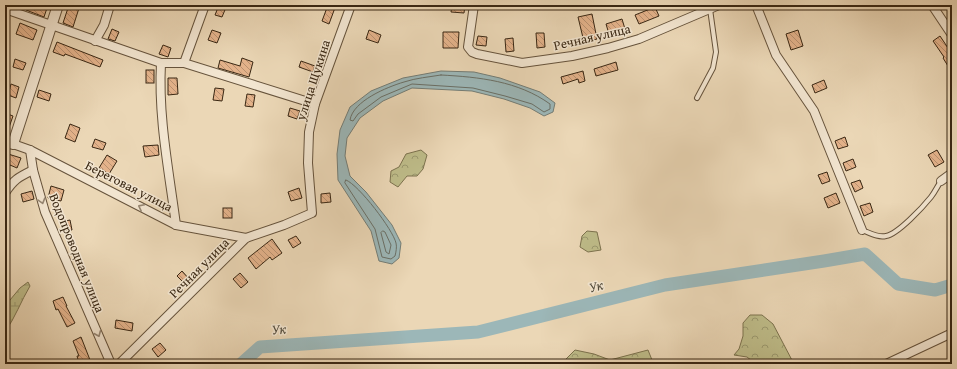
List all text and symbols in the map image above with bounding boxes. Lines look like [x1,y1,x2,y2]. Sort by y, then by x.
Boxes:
street label: Речная улица [552,19,633,55]
street label: улица Щукина [291,36,335,124]
street label: Береговая улица [82,156,177,217]
street label: Водопроводная улица [44,191,110,316]
one-way arrow [37,197,46,204]
one-way arrow [138,204,146,212]
street label: Речная улица [165,233,234,302]
water label: Ук [586,275,606,297]
water label: Ук [271,319,287,339]
one-way arrow [93,330,101,337]

